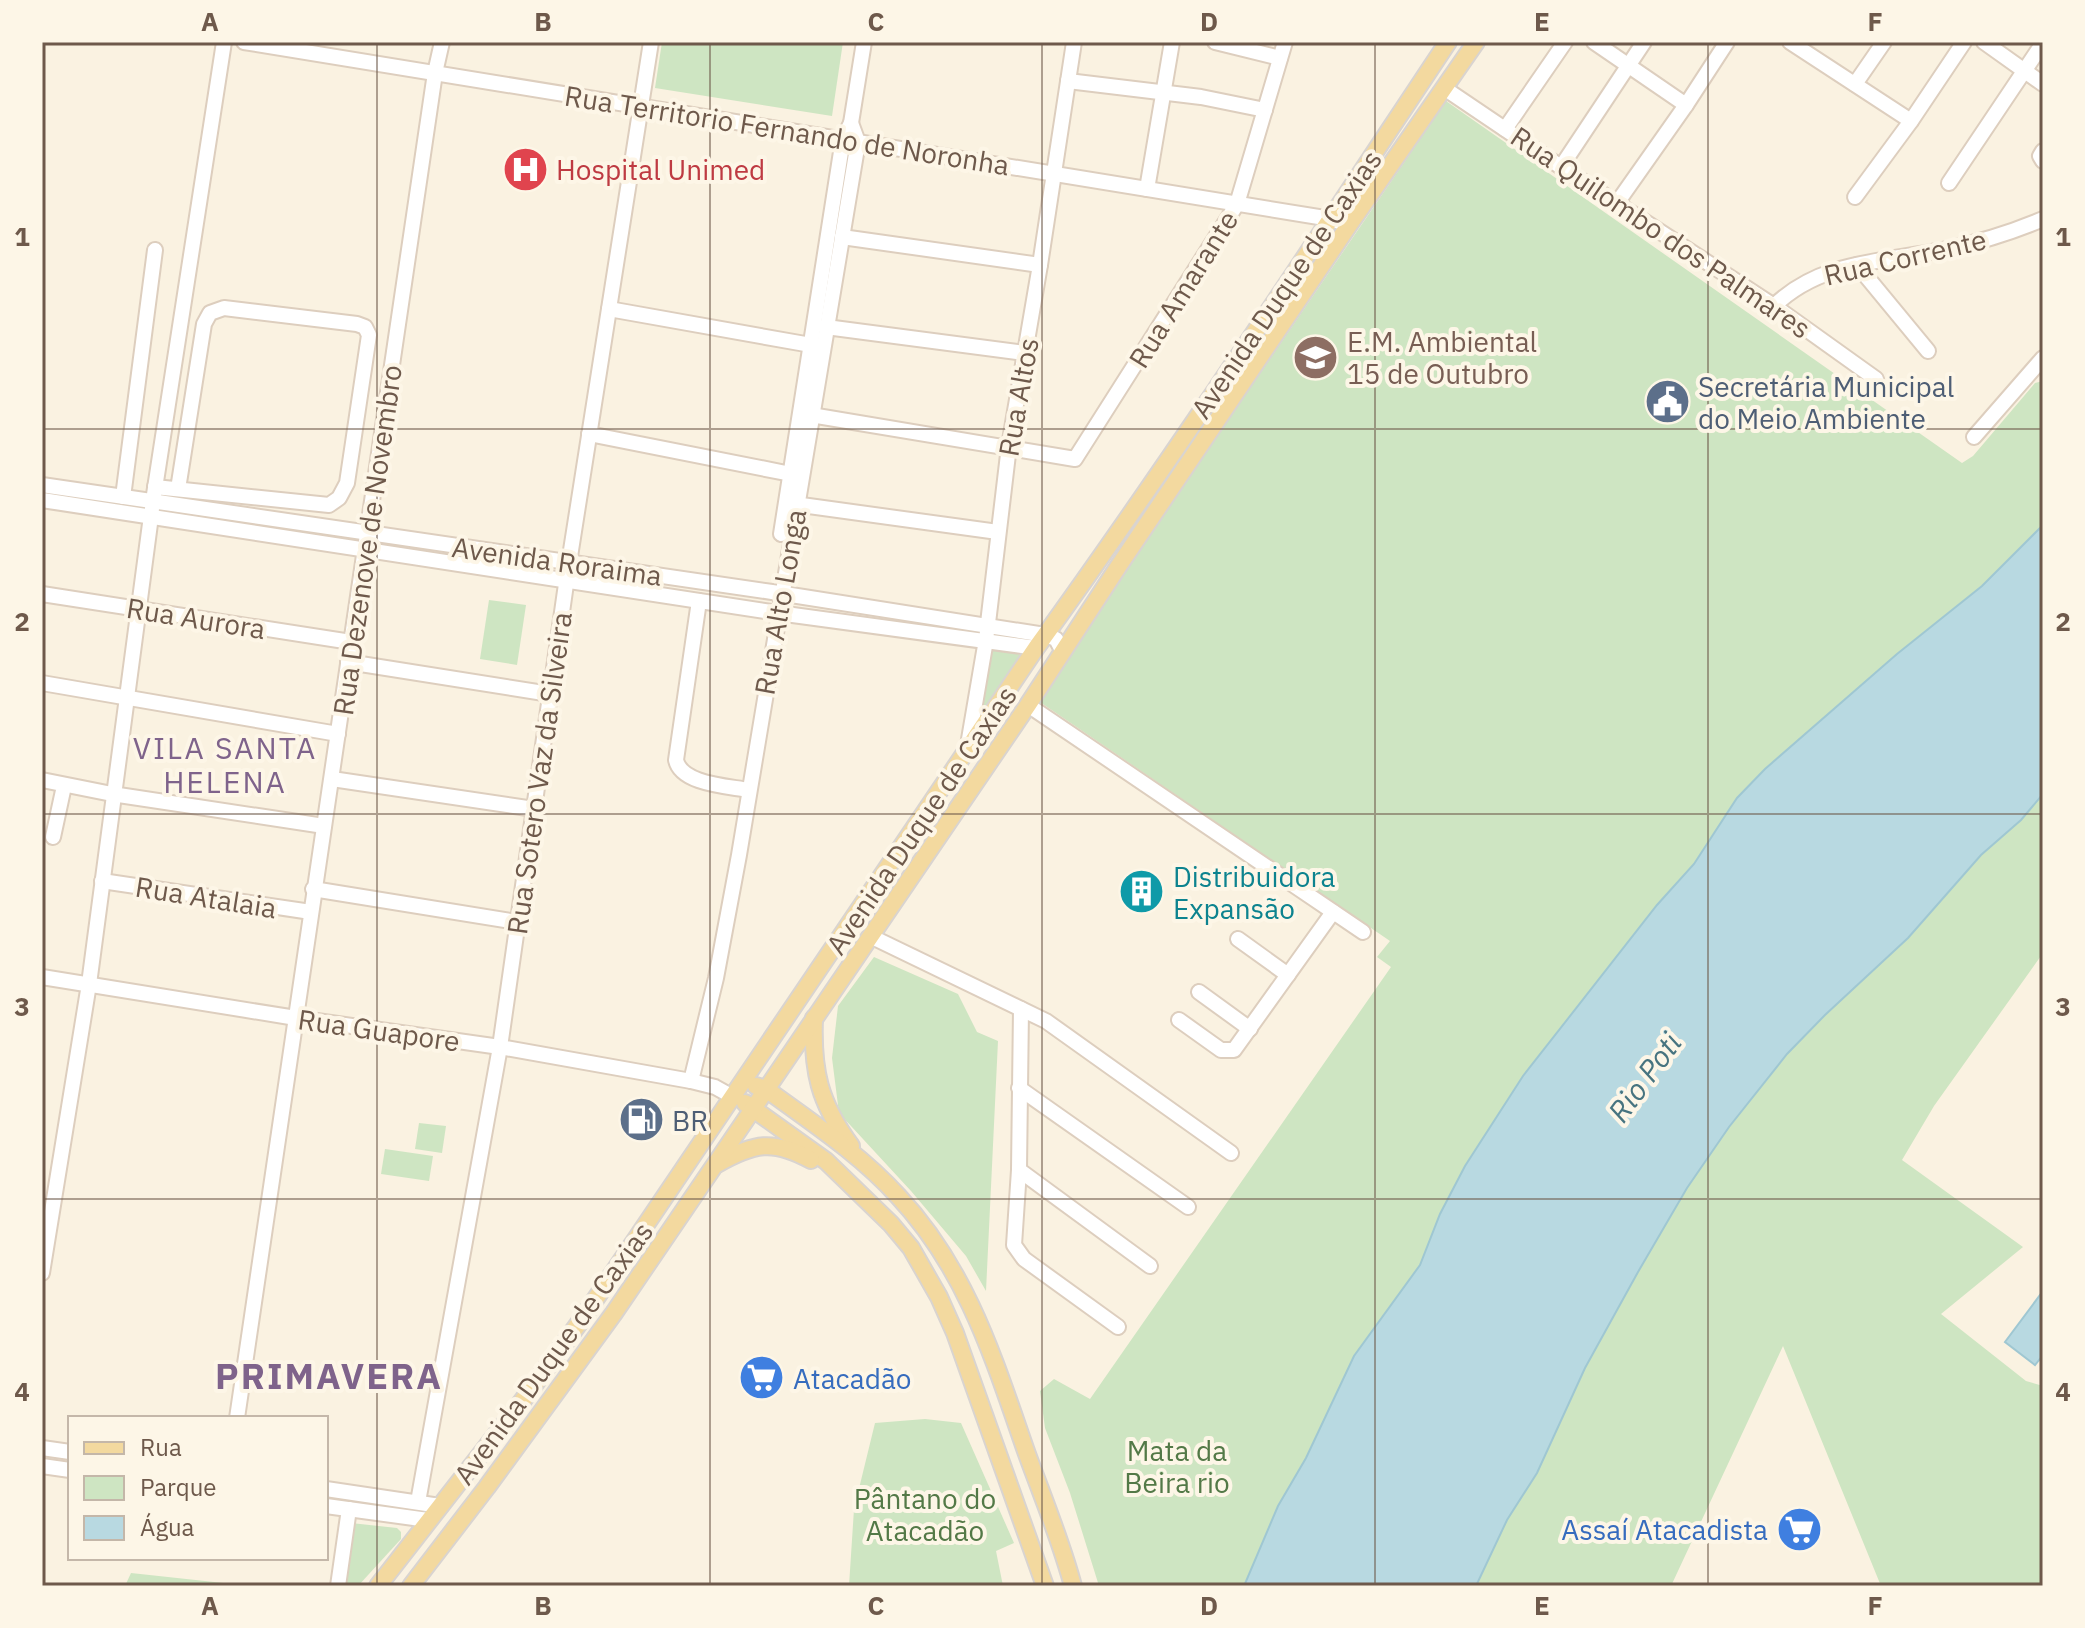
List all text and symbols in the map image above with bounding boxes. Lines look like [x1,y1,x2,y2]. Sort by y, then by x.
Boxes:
text: A [201,4,219,38]
text: B [534,4,552,38]
text: C [868,4,885,38]
text: D [1200,4,1218,38]
text: E [1534,4,1550,38]
text: F [1867,4,1883,38]
street label: Rua Territorio Fernando de Noronha [562,77,1012,183]
street label: Rua Quilombo dos Palmares [1504,118,1818,346]
street label: Avenida Duque de Caxias [1182,143,1390,425]
hospital icon: Hospital Unimed [501,145,549,193]
place label: Hospital Unimed [556,151,765,188]
street label: Rua Amarante [1120,203,1246,375]
text: 1 [14,219,30,253]
text: 1 [2055,219,2071,253]
street label: Rua Corrente [1820,220,1990,294]
place label: E.M. Ambiental 15 de Outubro [1347,323,1537,392]
school or university icon: E.M. Ambiental 15 de Outubro [1292,333,1340,381]
street label: Rua Altos [989,335,1047,459]
street label: Rua Dezenove de Novembro [324,363,410,717]
place label: Secretária Municipal do Meio Ambiente [1698,368,1954,437]
public building icon: Secretária Municipal do Meio Ambiente [1643,378,1691,426]
street label: Rua Alto Longa [745,506,815,698]
street label: Avenida Roraima [450,528,664,594]
street label: Rua Aurora [124,589,268,647]
text: 2 [14,604,30,638]
text: 2 [2055,604,2071,638]
street label: Rua Sotero Vaz da Silveira [498,609,580,937]
street label: Avenida Duque de Caxias [817,679,1025,961]
district label: VILA SANTA HELENA [133,728,317,801]
place label: Distribuidora Expansão [1173,858,1336,927]
street label: Rua Atalaia [133,868,279,926]
building icon: Distribuidora Expansão [1118,868,1166,916]
text: 3 [14,989,30,1023]
text: 3 [2055,989,2071,1023]
street label: Rua Guapore [296,1000,462,1060]
water label: Rio Poti [1598,1024,1690,1129]
fuel station icon: BR [617,1096,665,1144]
place label: BR [672,1102,708,1139]
street label: Avenida Duque de Caxias [445,1214,661,1492]
district label: PRIMAVERA [215,1352,443,1399]
supermarket icon: Atacadão [738,1354,786,1402]
place label: Atacadão [793,1360,912,1397]
text: 4 [14,1374,30,1408]
text: 4 [2055,1374,2071,1408]
legend [68,1416,328,1560]
text: Rua [140,1431,182,1463]
park label: Mata da Beira rio [1124,1432,1230,1501]
text: Parque [140,1471,217,1503]
park label: Pântano do Atacadão [854,1480,996,1549]
supermarket icon: Assaí Atacadista [1775,1505,1823,1553]
text: Água [140,1511,195,1543]
place label: Assaí Atacadista [1561,1511,1768,1548]
text: A [201,1588,219,1622]
text: B [534,1588,552,1622]
text: C [868,1588,885,1622]
text: D [1200,1588,1218,1622]
text: E [1534,1588,1550,1622]
text: F [1867,1588,1883,1622]

